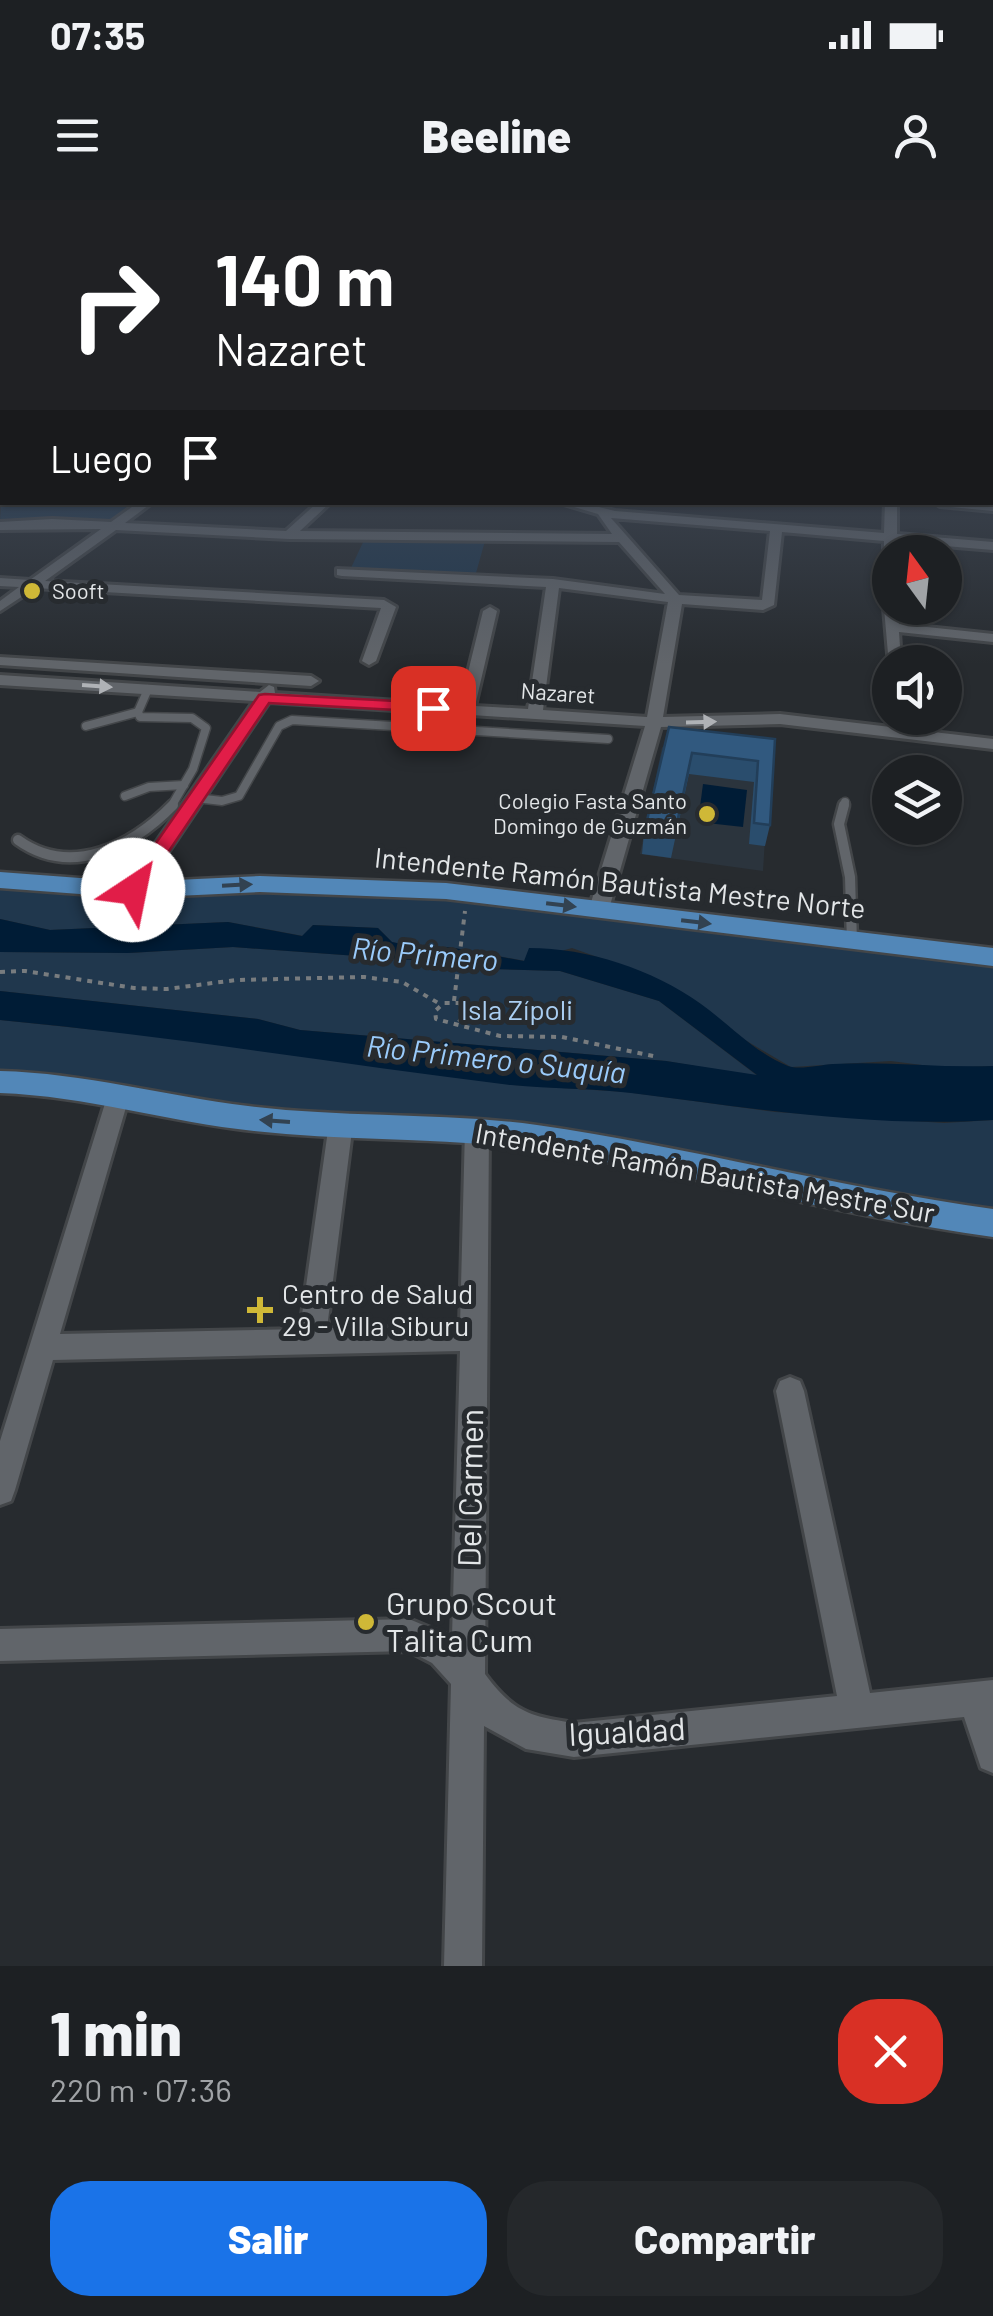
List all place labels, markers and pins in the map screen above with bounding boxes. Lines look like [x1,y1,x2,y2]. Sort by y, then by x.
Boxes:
place label: Sooft [52,577,105,603]
marker: Sooft [21,580,43,602]
pin [391,666,476,751]
place label: Colegio Fasta Santo Domingo de Guzmán [493,787,687,838]
marker: Colegio Fasta Santo Domingo de Guzmán [696,803,718,825]
place label: Centro de Salud 29 - Villa Siburu [282,1276,473,1342]
marker: Centro de Salud 29 - Villa Siburu [247,1297,273,1323]
place label: Grupo Scout Talita Cum [386,1583,557,1658]
marker: Grupo Scout Talita Cum [355,1611,377,1633]

